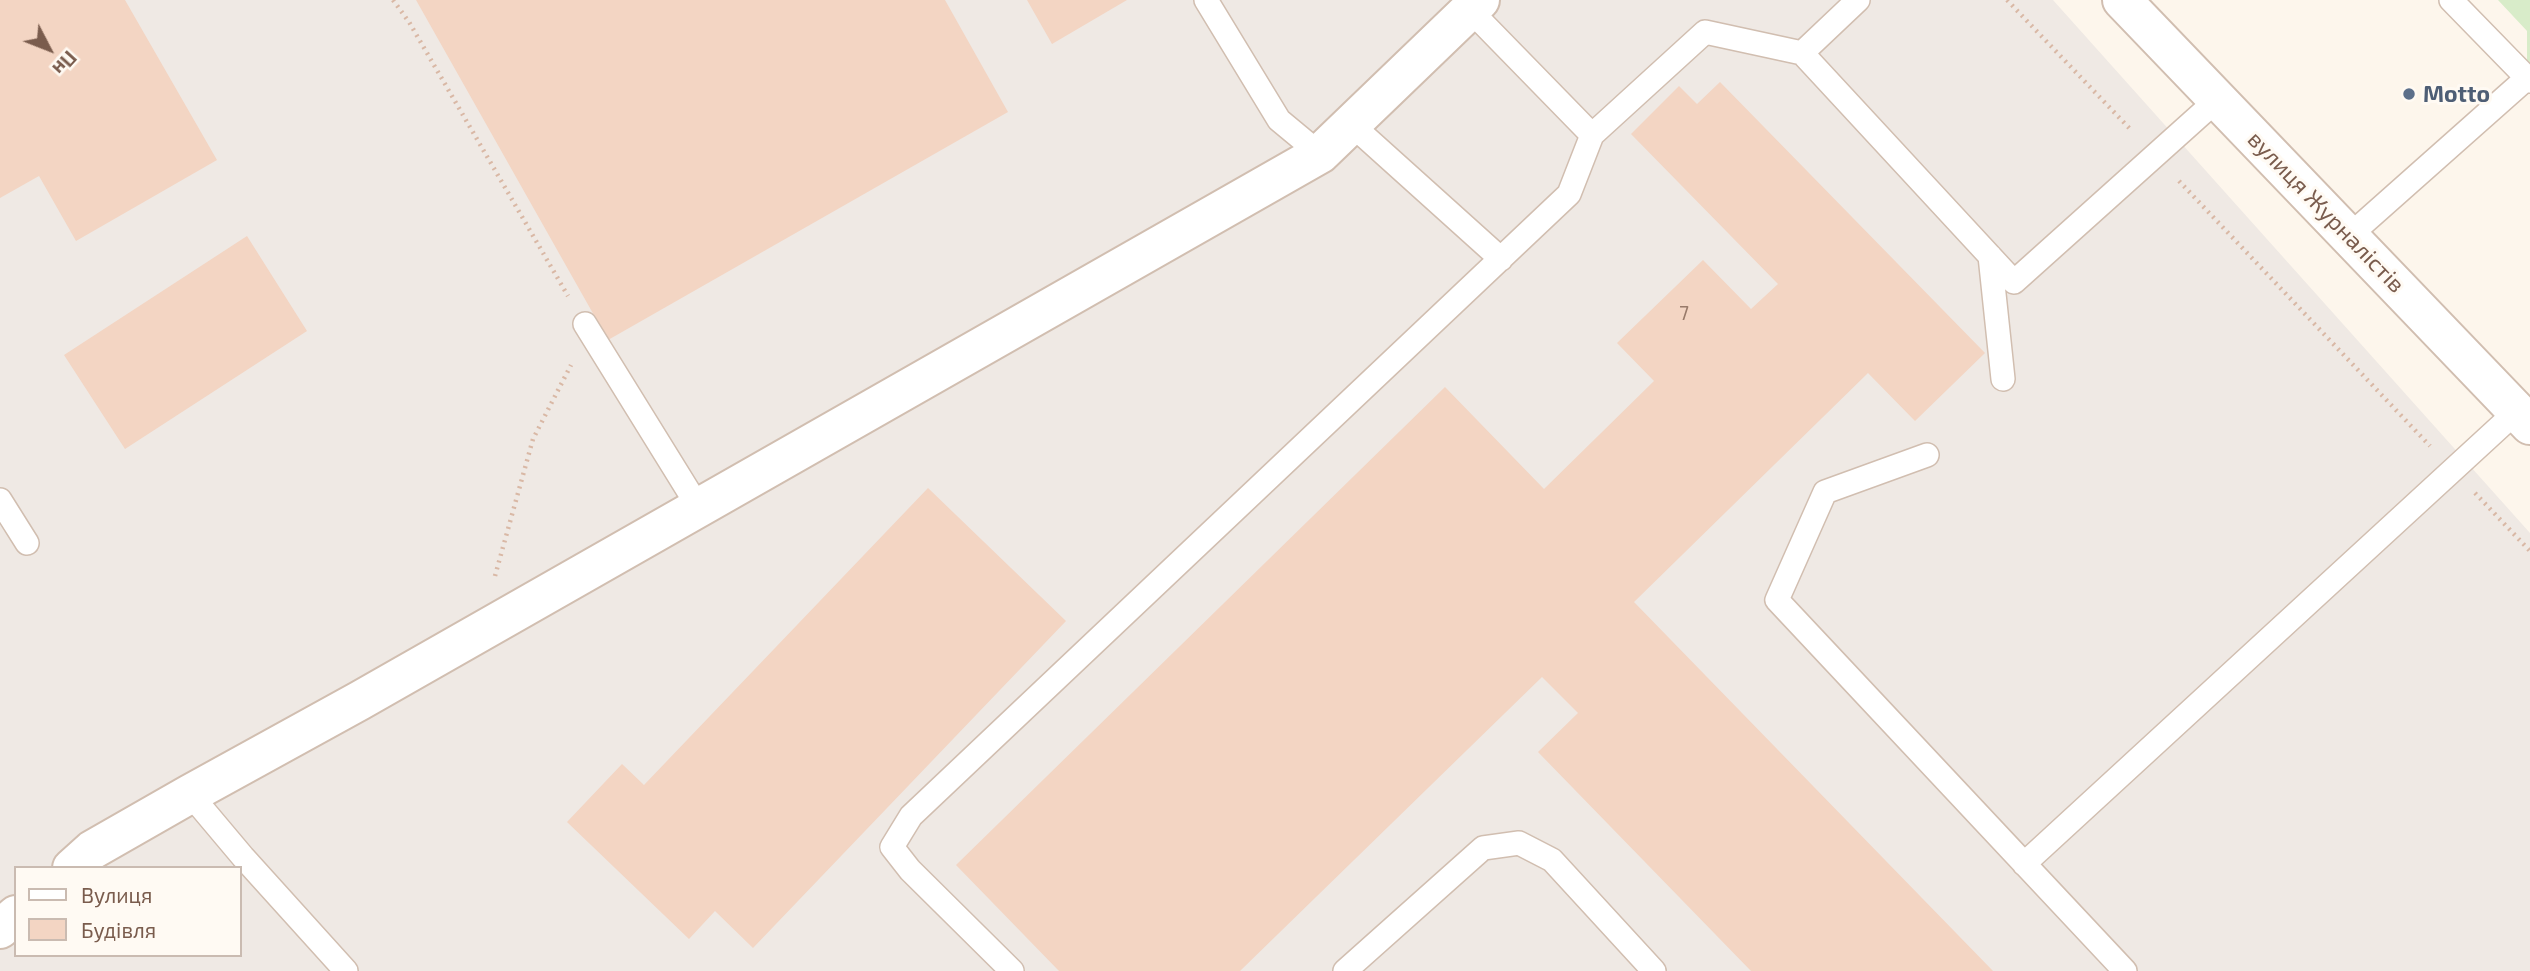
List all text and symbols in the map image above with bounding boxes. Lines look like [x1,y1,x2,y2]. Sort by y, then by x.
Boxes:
north arrow [14,14,84,84]
text: Пн [48,47,82,80]
place label: Motto [2423,80,2490,108]
marker: Motto [2401,86,2417,102]
street label: вулиця Журналістів [2242,125,2410,299]
house number: 7 [1679,303,1689,325]
legend [14,866,242,957]
text: Вулиця [81,882,152,907]
text: Будівля [81,917,156,942]

